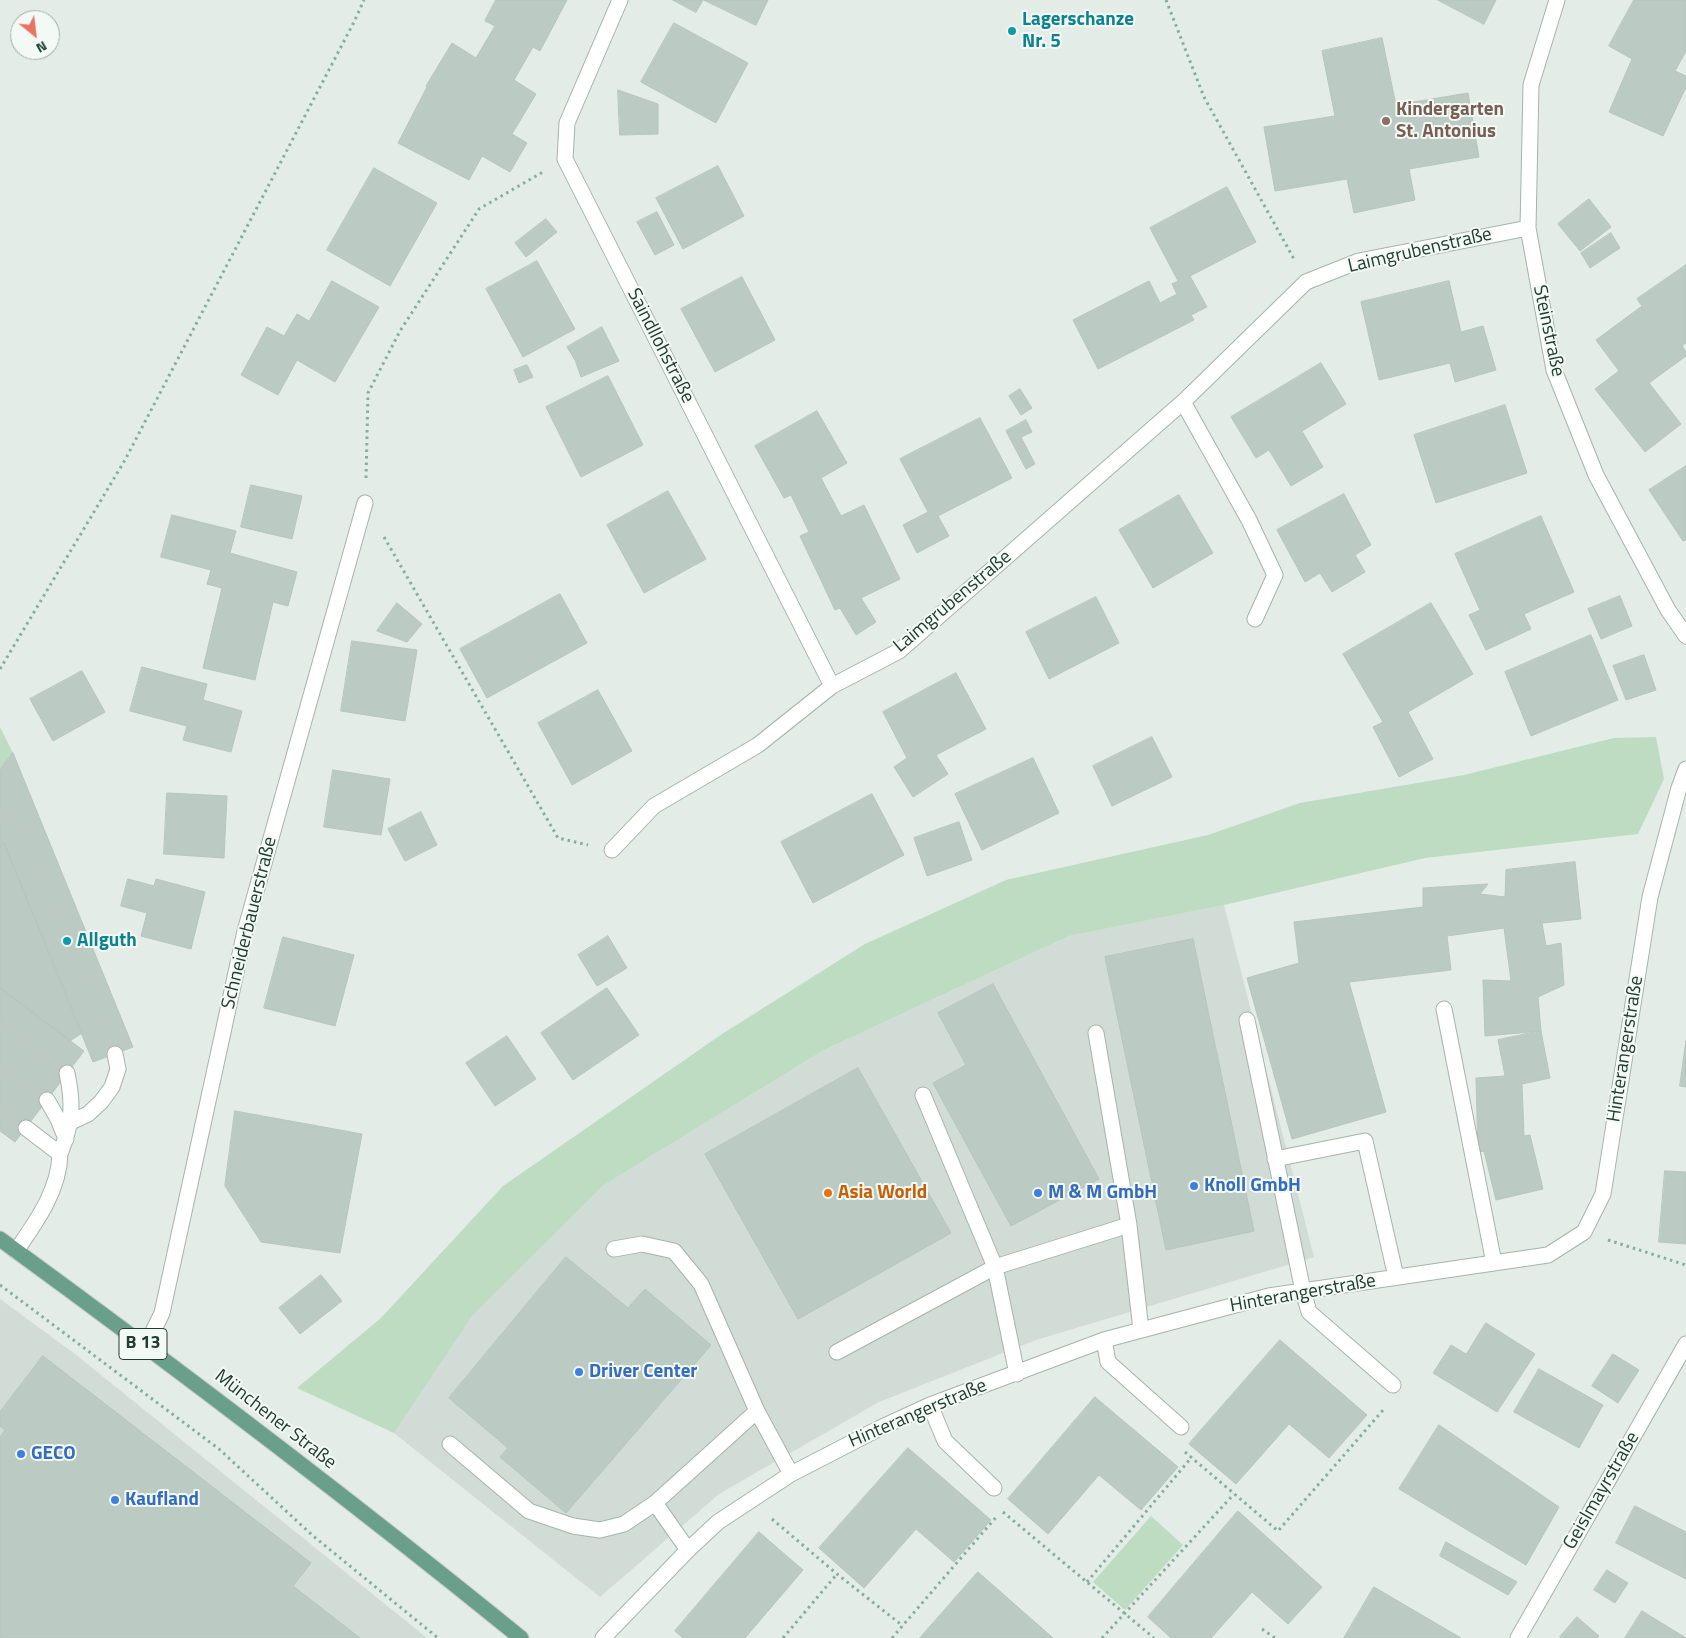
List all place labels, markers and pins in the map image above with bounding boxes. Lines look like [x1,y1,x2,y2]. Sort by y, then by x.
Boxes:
place label: Lagerschanze Nr. 5 [1022,9,1134,53]
marker: Lagerschanze Nr. 5 [1006,25,1018,37]
place label: Kindergarten St. Antonius [1396,99,1504,143]
marker: Kindergarten St. Antonius [1380,115,1392,127]
place label: Allguth [77,930,137,952]
marker: Allguth [61,935,73,947]
place label: Knoll GmbH [1204,1175,1301,1197]
marker: Knoll GmbH [1188,1180,1200,1192]
place label: Asia World [838,1182,927,1204]
place label: M & M GmbH [1048,1182,1157,1204]
marker: Asia World [822,1187,834,1199]
marker: M & M GmbH [1032,1187,1044,1199]
place label: Driver Center [589,1361,697,1383]
marker: Driver Center [573,1366,585,1378]
place label: GECO [31,1443,76,1465]
marker: GECO [15,1448,27,1460]
place label: Kaufland [125,1489,199,1511]
marker: Kaufland [109,1494,121,1506]

